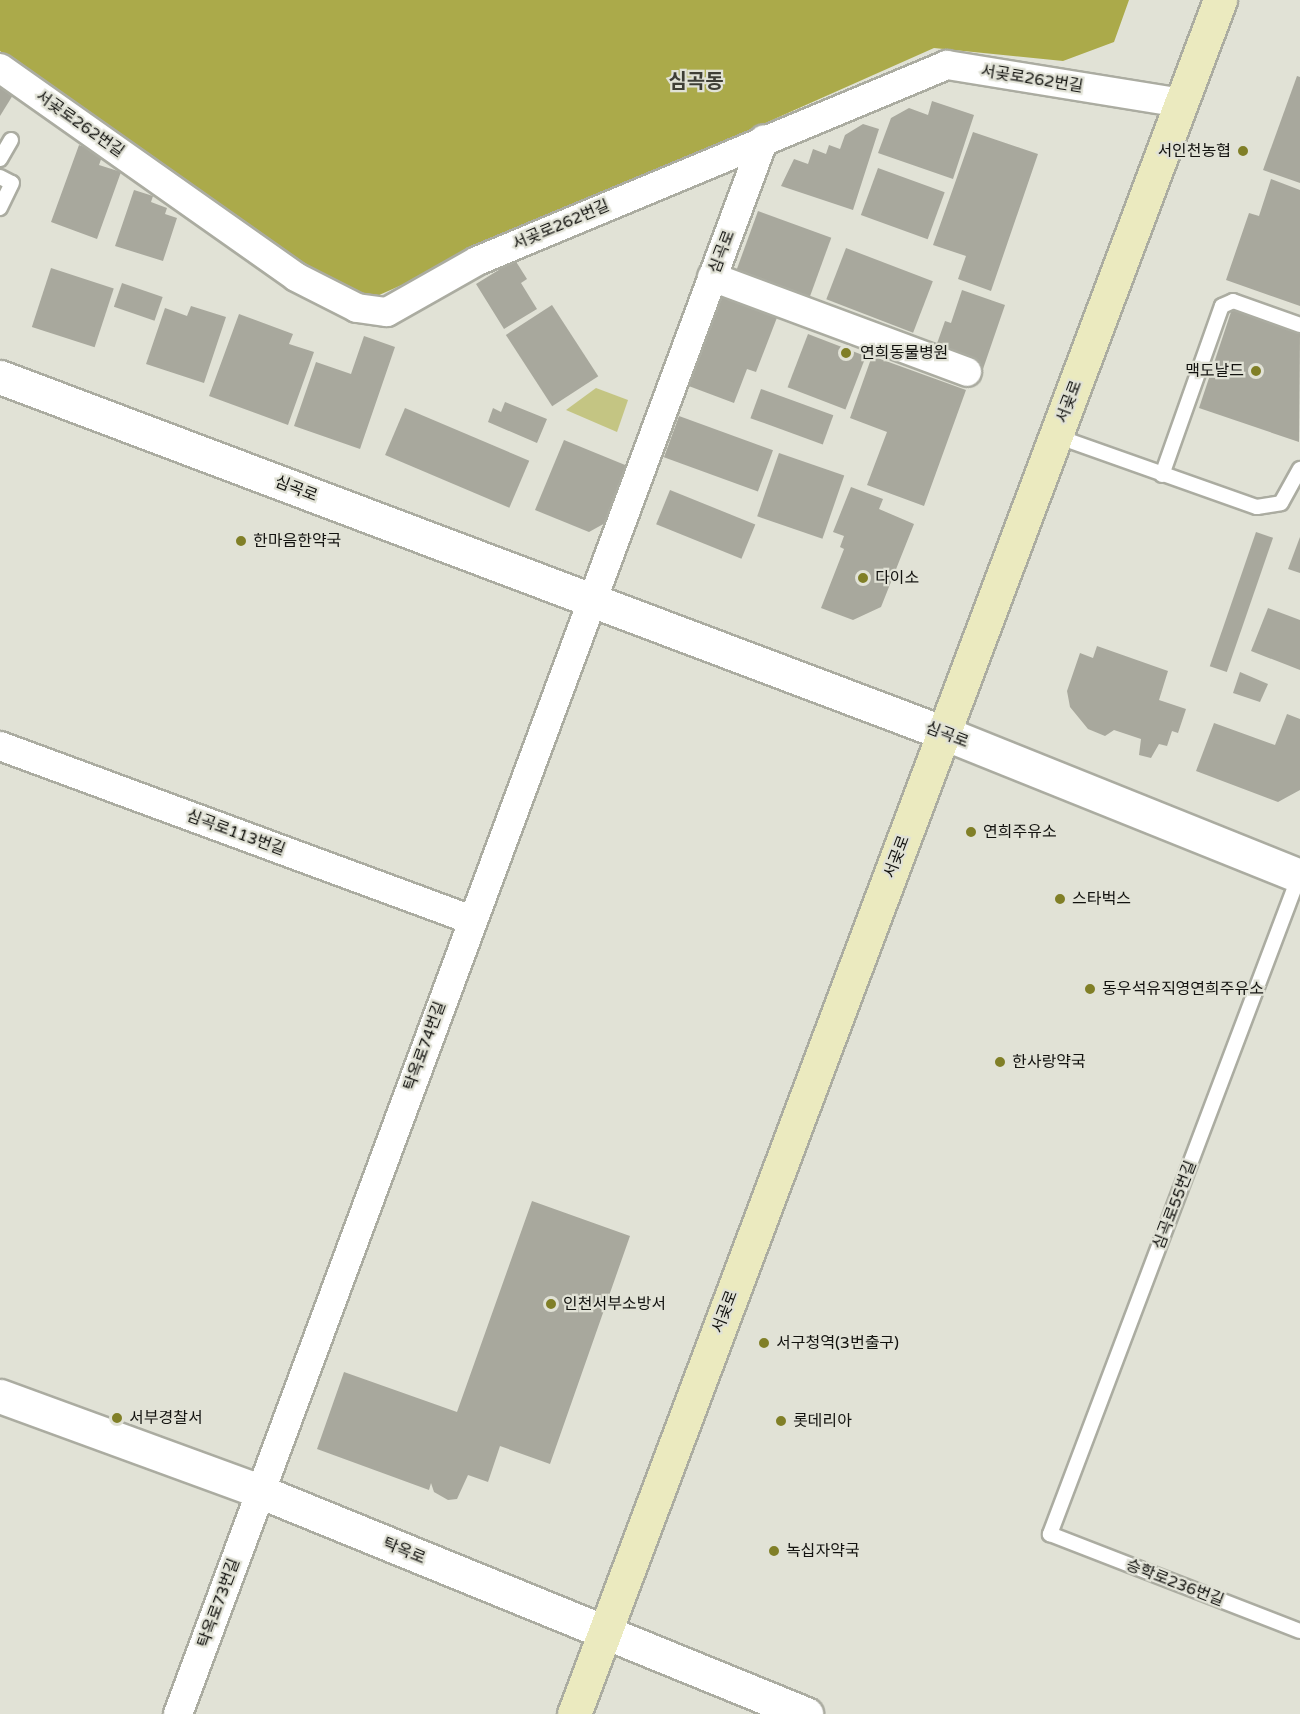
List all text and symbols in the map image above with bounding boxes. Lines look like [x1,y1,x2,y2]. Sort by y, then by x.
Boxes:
street label: 서곶로262번길 [979,61,1085,97]
district label: 심곡동 [668,70,724,94]
street label: 서곶로262번길 [32,86,128,162]
place label: 서인천농협 [1157,141,1231,161]
marker: 서인천농협 [1236,144,1250,158]
street label: 서곶로262번길 [510,196,612,254]
street label: 심곡로 [705,228,739,276]
place label: 연희동물병원 [860,343,948,363]
marker: 연희동물병원 [837,344,855,362]
place label: 맥도날드 [1185,361,1244,381]
marker: 맥도날드 [1249,364,1263,378]
street label: 서곶로 [1052,378,1086,426]
street label: 심곡로 [272,472,320,506]
place label: 한마음한약국 [253,531,341,551]
marker: 한마음한약국 [234,534,248,548]
place label: 다이소 [875,568,919,588]
marker: 다이소 [856,571,870,585]
street label: 심곡로 [923,718,971,752]
street label: 심곡로113번길 [184,806,288,860]
place label: 연희주유소 [983,822,1057,842]
marker: 연희주유소 [964,825,978,839]
street label: 서곶로 [880,833,914,881]
place label: 스타벅스 [1072,889,1131,909]
marker: 스타벅스 [1053,892,1067,906]
place label: 동우석유직영연희주유소 [1102,979,1264,999]
marker: 동우석유직영연희주유소 [1083,982,1097,996]
street label: 탁옥로74번길 [400,999,450,1093]
place label: 한사랑약국 [1012,1052,1086,1072]
marker: 한사랑약국 [993,1055,1007,1069]
street label: 심곡로55번길 [1149,1158,1201,1252]
street label: 서곶로 [708,1288,742,1336]
place label: 인천서부소방서 [563,1294,666,1314]
marker: 인천서부소방서 [544,1297,558,1311]
place label: 서구청역(3번출구) [776,1333,899,1353]
marker: 서구청역(3번출구) [757,1336,771,1350]
place label: 서부경찰서 [129,1408,203,1428]
marker: 서부경찰서 [110,1411,124,1425]
place label: 롯데리아 [793,1411,852,1431]
marker: 롯데리아 [774,1414,788,1428]
street label: 탁옥로 [380,1534,428,1568]
place label: 녹십자약국 [786,1541,860,1561]
marker: 녹십자약국 [767,1544,781,1558]
street label: 승학로236번길 [1123,1555,1227,1611]
street label: 탁옥로73번길 [194,1556,244,1650]

